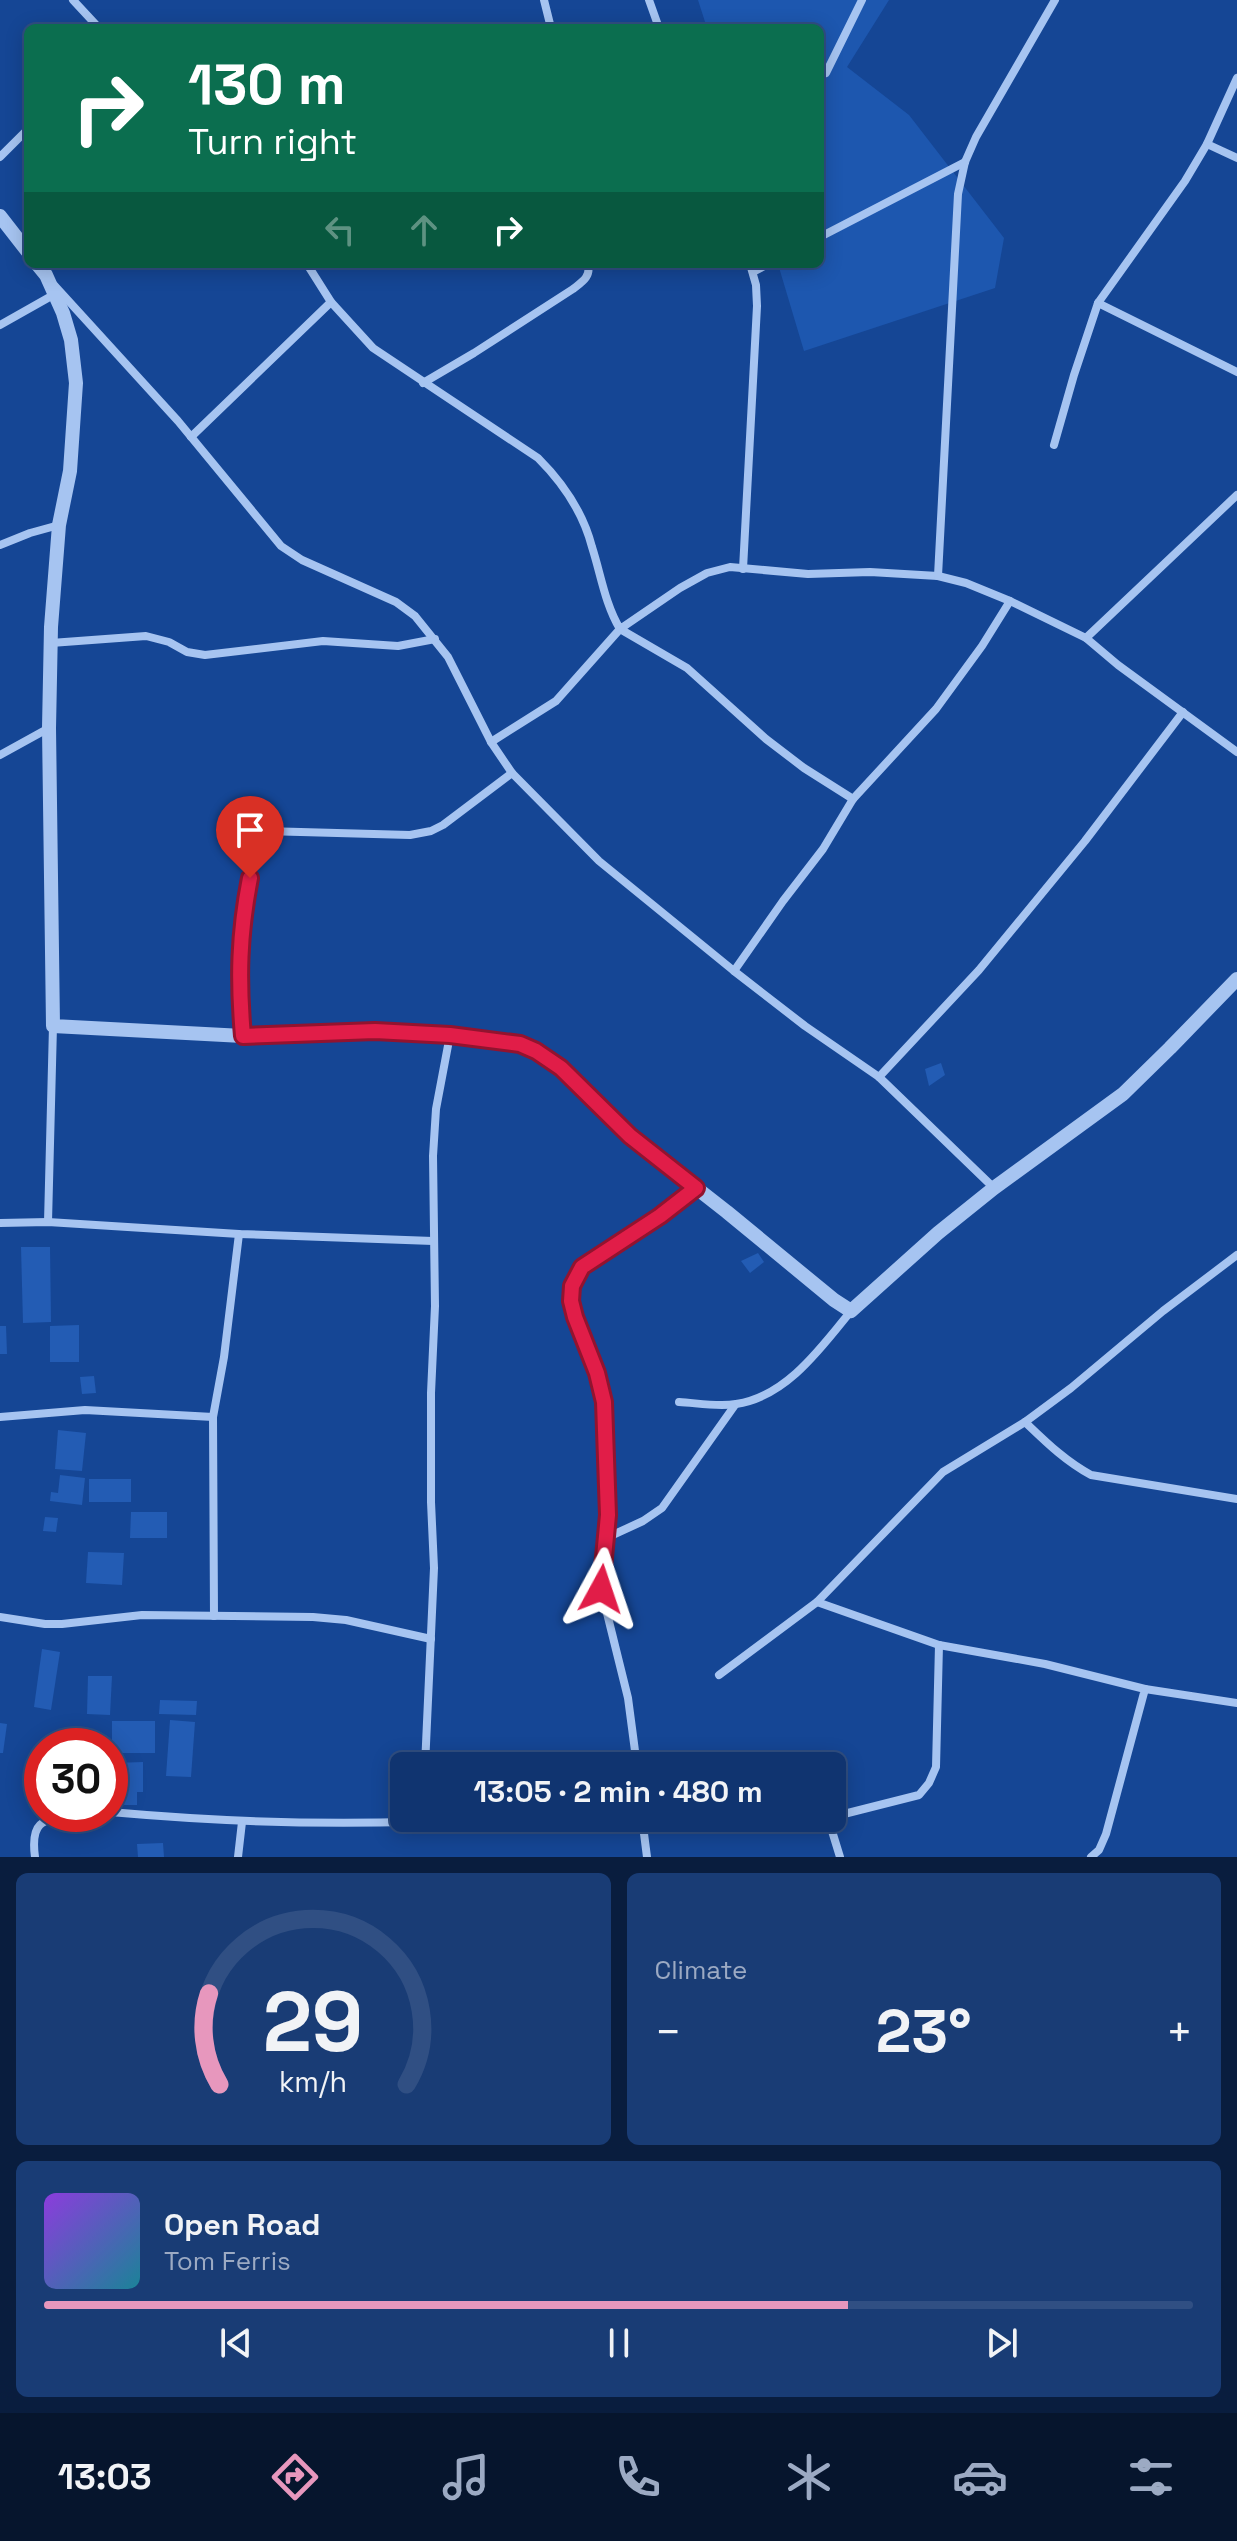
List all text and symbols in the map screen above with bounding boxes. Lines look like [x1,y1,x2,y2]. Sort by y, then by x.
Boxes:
text: 130 m [188,49,346,120]
icon: right [56,56,160,160]
text: Turn right [188,119,357,165]
icon: left [318,208,362,252]
icon: ahead [402,208,446,252]
icon: right [486,208,530,252]
pin [216,796,284,878]
icon: arrive [228,808,272,852]
position arrow [559,1547,643,1631]
speed limit sign: 30 [24,1728,128,1832]
text: 13:05 · 2 min · 480 m [473,1772,763,1811]
text: Climate [655,1953,747,1987]
text: 29 [263,1969,364,2075]
text: 23° [876,1993,972,2070]
text: − [655,2004,682,2060]
text: + [1166,2004,1193,2060]
text: km/h [279,2064,347,2100]
text: Open Road [164,2205,320,2244]
text: Tom Ferris [164,2244,291,2278]
icon: previous [214,2321,258,2365]
icon: pause [597,2321,641,2365]
icon: next [980,2321,1024,2365]
icon: directions [267,2449,323,2505]
icon: music [438,2449,494,2505]
icon: phone [610,2449,666,2505]
icon: climate [781,2449,837,2505]
icon: car [952,2449,1008,2505]
icon: filters [1123,2449,1179,2505]
text: 13:03 [58,2454,152,2500]

